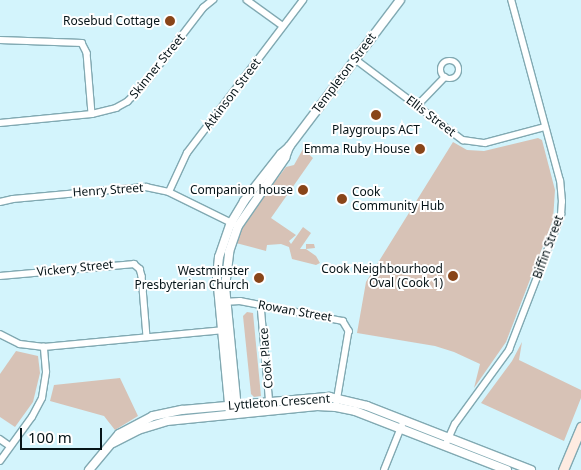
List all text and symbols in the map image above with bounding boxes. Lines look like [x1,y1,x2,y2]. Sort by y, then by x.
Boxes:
place label: Rosebud Cottage [63,14,160,28]
marker: Rosebud Cottage [164,15,176,27]
street label: Templeton Street [309,30,379,116]
street label: Skinner Street [126,31,188,101]
street label: Atkinson Street [200,55,264,133]
street label: Ellis Street [403,93,459,139]
marker: Playgroups ACT [370,109,382,121]
place label: Playgroups ACT [332,123,420,137]
place label: Emma Ruby House [304,142,410,156]
marker: Emma Ruby House [414,143,426,155]
street label: Henry Street [72,180,144,200]
place label: Companion house [190,183,293,197]
marker: Companion house [297,184,309,196]
place label: Cook Community Hub [352,185,444,213]
marker: Cook Community Hub [336,193,348,205]
street label: Biffin Street [530,213,566,281]
street label: Vickery Street [36,257,114,279]
place label: Cook Neighbourhood Oval (Cook 1) [321,262,443,290]
place label: Westminster Presbyterian Church [135,264,249,292]
marker: Cook Neighbourhood Oval (Cook 1) [447,270,459,282]
marker: Westminster Presbyterian Church [253,272,265,284]
street label: Rowan Street [257,297,333,325]
street label: Cook Place [256,327,276,389]
street label: Lyttleton Crescent [228,391,330,413]
scale bar [22,418,105,450]
text: 100 m [28,427,72,447]

